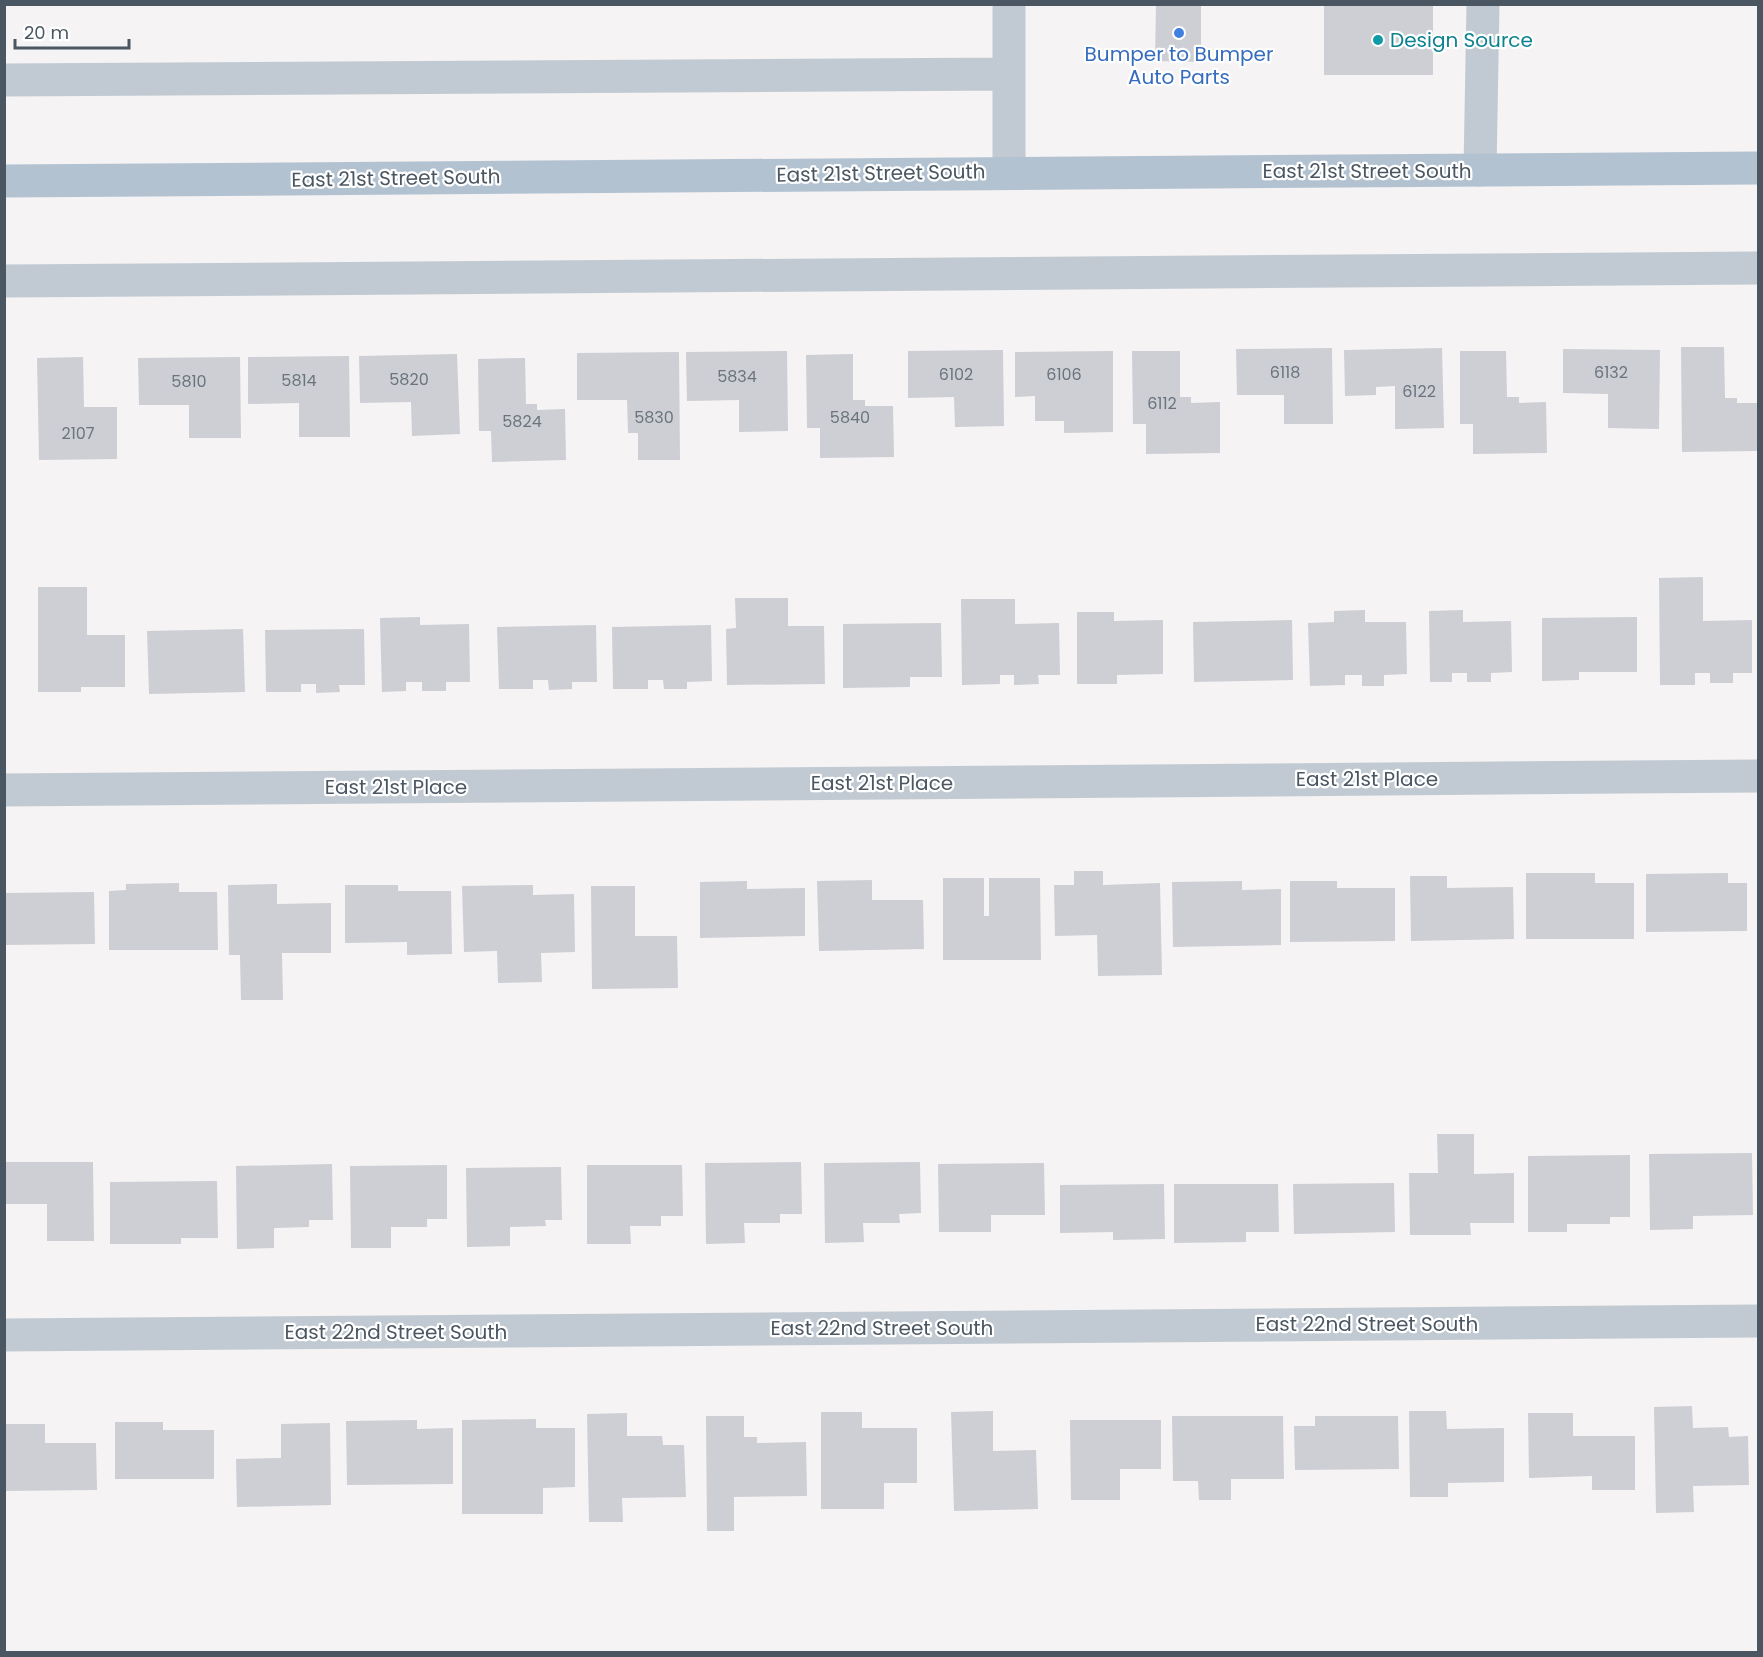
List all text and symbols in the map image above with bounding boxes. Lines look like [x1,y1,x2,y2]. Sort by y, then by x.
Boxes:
scale bar [15,12,129,50]
text: 20 m [24,20,69,45]
marker: Bumper to Bumper Auto Parts [1172,26,1186,40]
place label: Design Source [1390,26,1533,54]
marker: Design Source [1371,33,1385,47]
place label: Bumper to Bumper Auto Parts [1085,40,1273,91]
street label: East 21st Street South [776,157,986,189]
street label: East 21st Street South [1262,157,1472,185]
street label: East 21st Street South [291,162,501,194]
house number: 6118 [1270,361,1300,384]
house number: 6132 [1594,361,1628,384]
house number: 6102 [939,363,973,386]
house number: 6106 [1046,363,1082,386]
house number: 5834 [717,365,757,388]
house number: 5820 [389,368,429,391]
house number: 5814 [281,369,317,392]
house number: 5810 [171,370,207,393]
house number: 6122 [1402,380,1436,403]
house number: 6112 [1147,392,1177,415]
house number: 5830 [634,406,674,429]
house number: 5840 [830,406,870,429]
house number: 5824 [502,410,542,433]
house number: 2107 [61,422,95,445]
street label: East 21st Place [1296,765,1438,793]
street label: East 21st Place [811,769,953,797]
street label: East 21st Place [325,773,467,801]
street label: East 22nd Street South [1256,1310,1478,1338]
street label: East 22nd Street South [771,1314,993,1342]
street label: East 22nd Street South [285,1318,507,1346]

